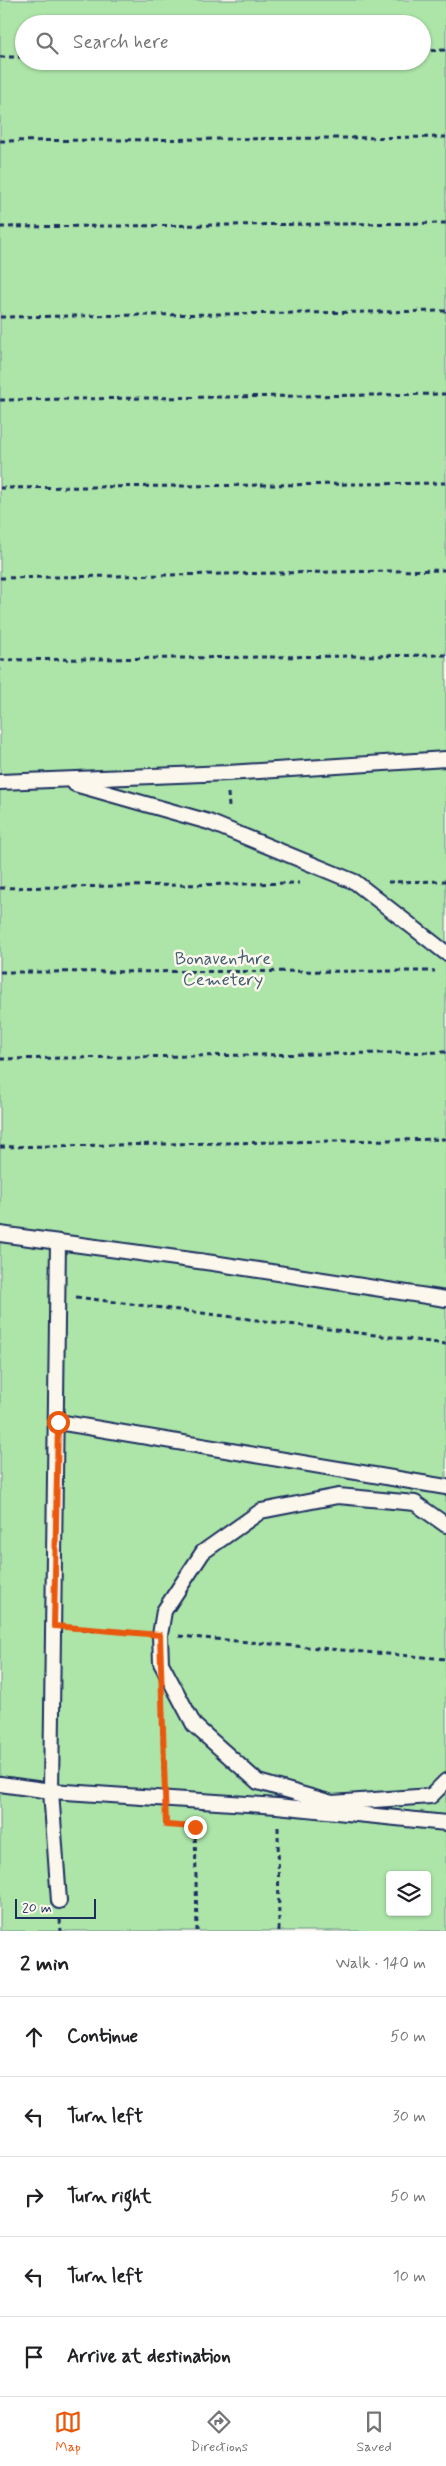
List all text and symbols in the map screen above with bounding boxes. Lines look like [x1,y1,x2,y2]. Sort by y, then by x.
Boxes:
search box [15,15,431,70]
icon: search [33,29,61,57]
text: Search here [73,30,169,55]
park label: Bonaventure Cemetery [175,947,271,992]
route start [47,1411,70,1434]
route end [184,1816,207,1839]
map controls [386,1871,431,1916]
button: layers [386,1871,431,1916]
scale bar [15,1896,96,1919]
text: 20 m [22,1899,52,1917]
text: 2 min [20,1950,69,1978]
text: Walk · 140 m [336,1953,426,1974]
icon: ahead [20,2023,48,2051]
text: Continue [67,2024,138,2049]
text: 50 m [390,2026,426,2047]
icon: left [20,2103,48,2131]
text: Turn left [67,2104,143,2129]
text: 30 m [393,2106,426,2127]
icon: right [20,2183,48,2211]
text: Turn right [67,2184,151,2209]
text: 50 m [390,2186,426,2207]
icon: left [20,2263,48,2291]
text: Turn left [67,2264,143,2289]
text: 10 m [393,2266,426,2287]
icon: arrive [20,2343,48,2371]
text: Arrive at destination [67,2344,231,2369]
tab: Map [54,2408,82,2456]
tab: Directions [191,2408,248,2456]
tab: Saved [356,2408,392,2456]

